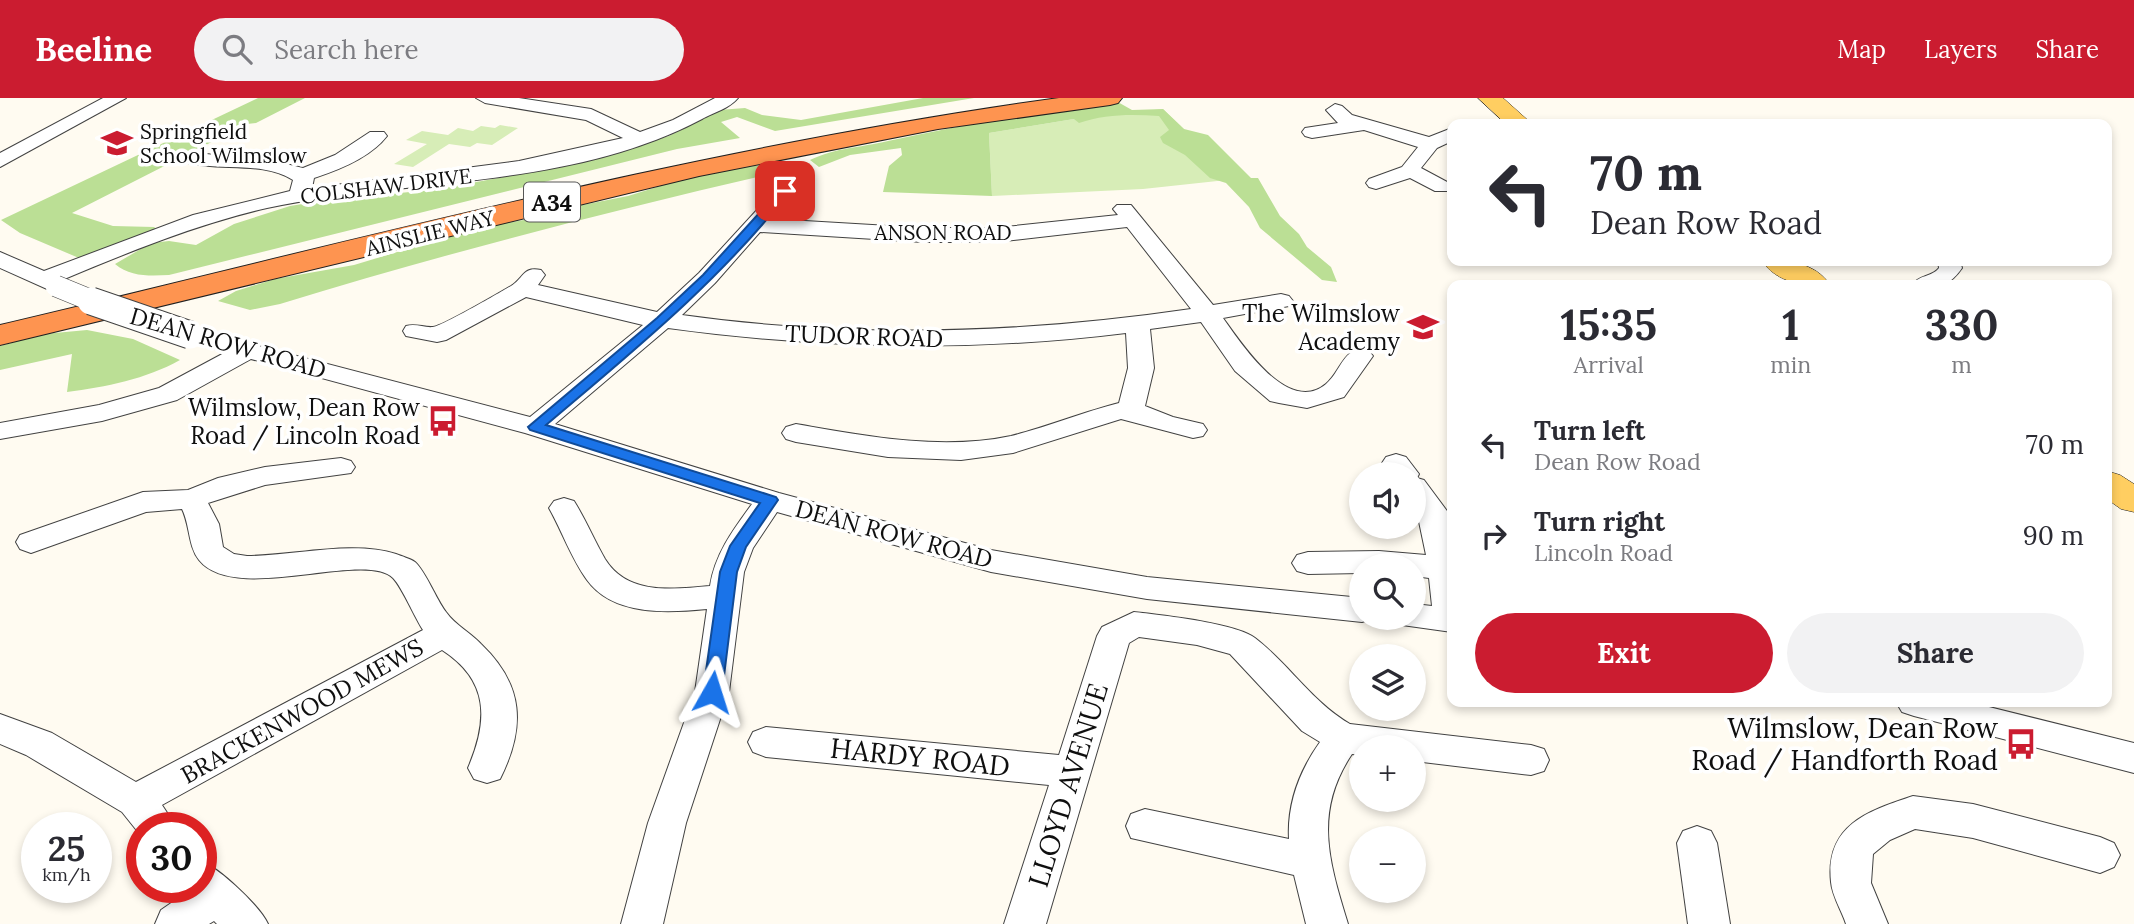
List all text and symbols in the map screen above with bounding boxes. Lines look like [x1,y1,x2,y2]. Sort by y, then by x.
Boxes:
search box [194,18,684,81]
text: Beeline [35,28,152,70]
icon: search [218,30,256,68]
text: Search here [274,33,419,66]
text: Map [1837,34,1886,65]
text: Layers [1924,34,1997,65]
text: Share [2035,34,2099,65]
place label: Springfield School Wilmslow [140,118,307,169]
school or university icon: Springfield School Wilmslow [100,126,134,160]
text: 70 m [1590,141,1702,203]
icon: left [1475,147,1566,238]
pin [755,161,815,221]
street label: COLSHAW DRIVE [299,162,473,210]
icon: arrive [766,172,804,210]
road number: A34 [524,183,580,222]
text: Dean Row Road [1590,202,1822,243]
street label: AINSLIE WAY [362,204,498,262]
street label: ANSON ROAD [873,219,1012,246]
place label: The Wilmslow Academy [1242,298,1401,357]
text: 15:35 [1560,298,1657,352]
text: 1 [1782,298,1799,352]
text: 330 [1925,298,1999,352]
street label: DEAN ROW ROAD [126,300,330,386]
school or university icon: The Wilmslow Academy [1406,310,1440,344]
street label: TUDOR ROAD [784,318,944,354]
text: Arrival [1574,350,1644,379]
text: min [1770,350,1811,379]
text: m [1951,350,1972,379]
place label: Wilmslow, Dean Row Road / Lincoln Road [188,392,421,451]
bus stop icon: Wilmslow, Dean Row Road / Lincoln Road [426,404,460,438]
text: Turn left [1534,414,1645,447]
icon: left [1475,426,1513,464]
text: 70 m [2026,428,2084,461]
text: Dean Row Road [1534,447,1701,476]
map controls [1349,462,1426,903]
button: sound [1349,462,1426,539]
street label: DEAN ROW ROAD [792,493,996,575]
text: Turn right [1534,505,1665,538]
icon: right [1475,517,1513,555]
text: 90 m [2023,519,2084,552]
text: Lincoln Road [1534,538,1673,567]
button: search [1349,553,1426,630]
button: Exit [1475,613,1773,693]
button: Share [1787,613,2084,693]
street label: BRACKENWOOD MEWS [175,631,429,791]
button: layers [1349,644,1426,721]
position arrow [675,655,749,729]
street label: LLOYD AVENUE [1020,679,1116,891]
place label: Wilmslow, Dean Row Road / Handforth Road [1691,710,1999,778]
bus stop icon: Wilmslow, Dean Row Road / Handforth Road [2004,727,2038,761]
street label: HARDY ROAD [828,730,1012,784]
button: + [1349,735,1426,812]
speed limit sign: 30 [126,812,217,903]
text: 25 [48,826,85,871]
button: − [1349,826,1426,903]
text: km/h [42,863,91,886]

